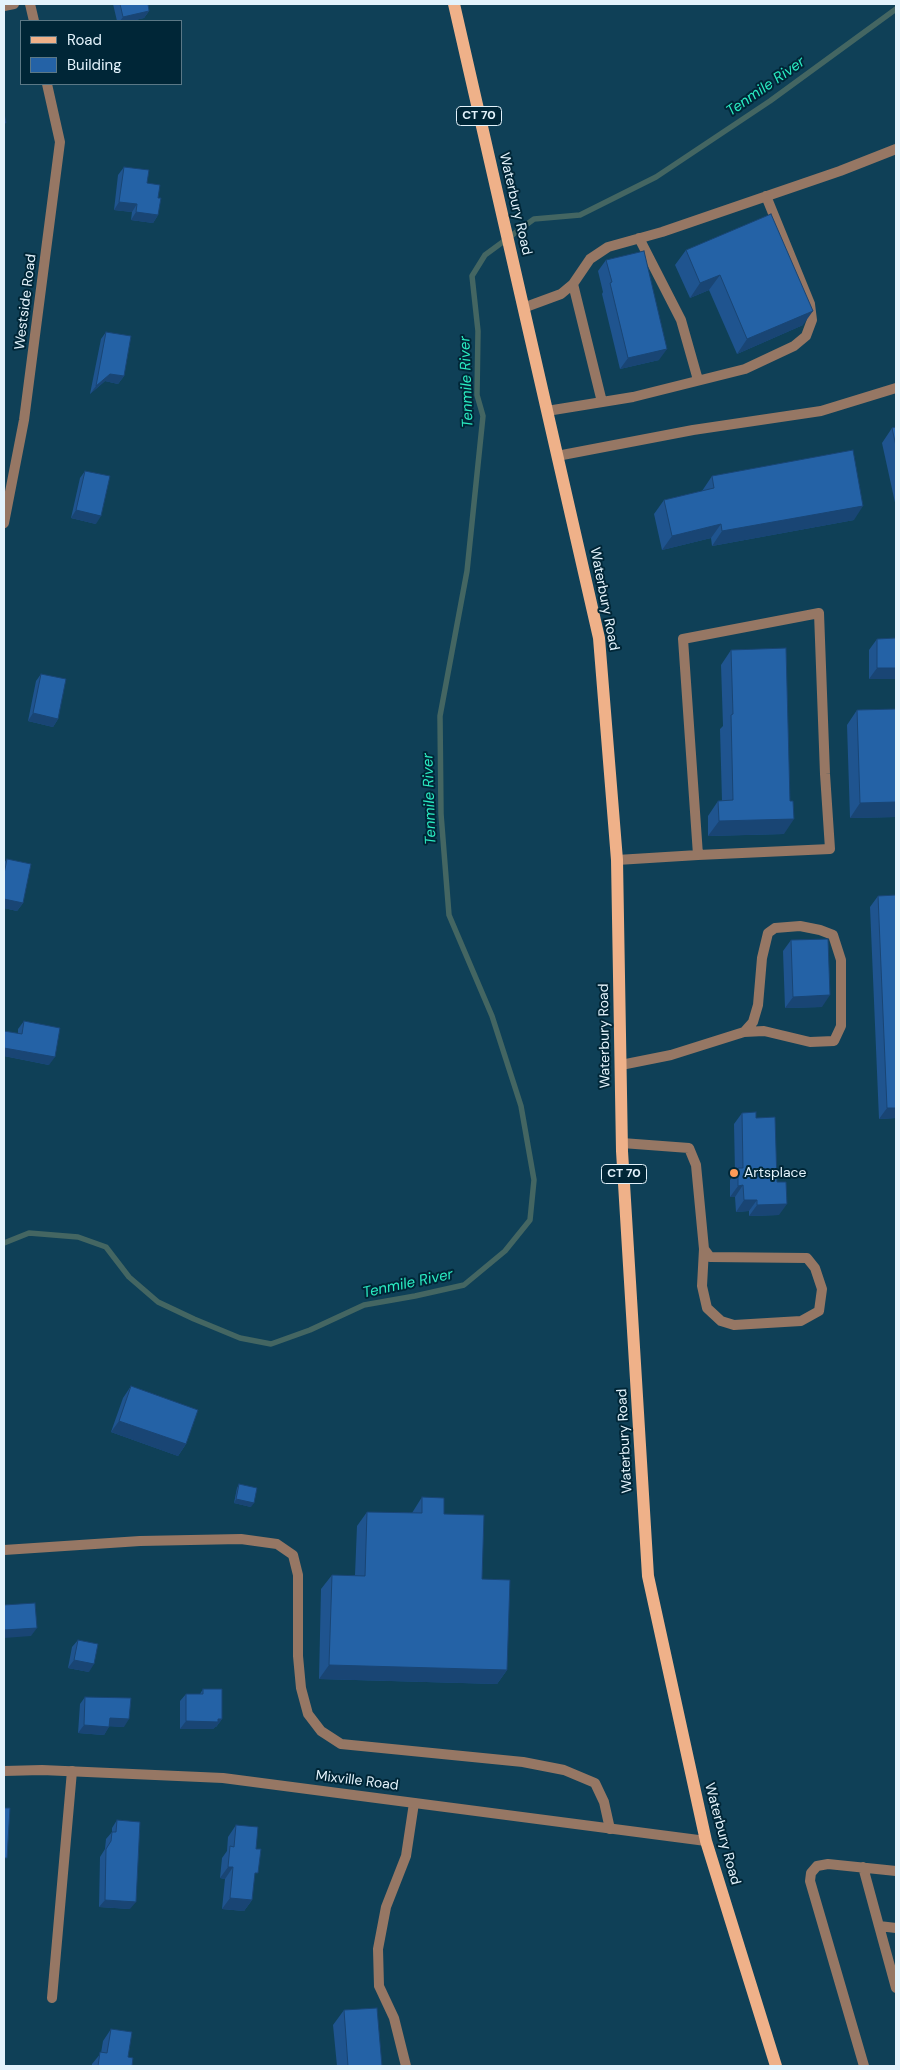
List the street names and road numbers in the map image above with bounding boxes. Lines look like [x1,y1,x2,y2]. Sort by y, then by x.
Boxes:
road number: CT 70 [456,106,502,125]
street label: Waterbury Road [495,151,535,257]
street label: Westside Road [12,253,40,351]
street label: Waterbury Road [586,546,622,652]
street label: Waterbury Road [596,983,614,1089]
road number: CT 70 [602,1164,646,1184]
street label: Waterbury Road [614,1388,636,1494]
street label: Mixville Road [315,1768,399,1794]
street label: Waterbury Road [700,1781,744,1887]

